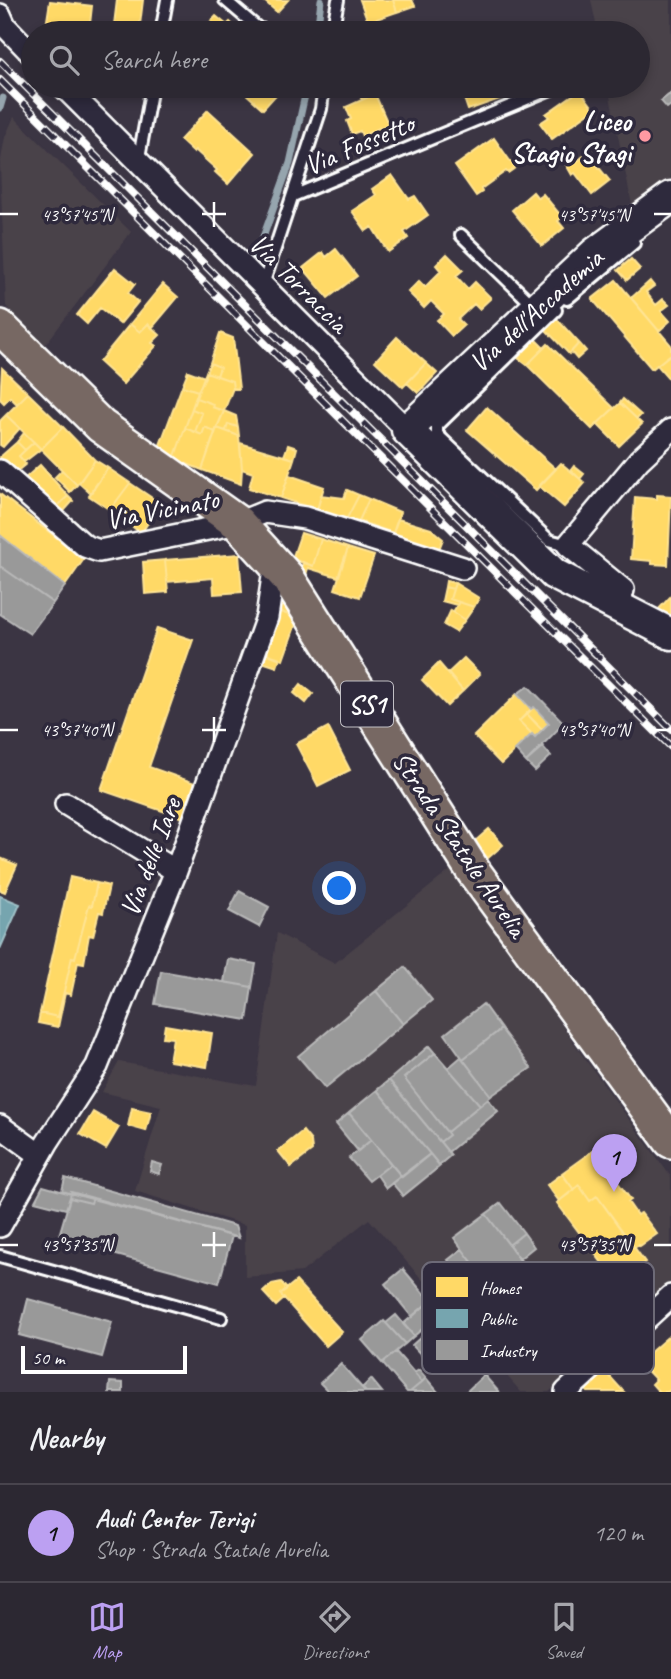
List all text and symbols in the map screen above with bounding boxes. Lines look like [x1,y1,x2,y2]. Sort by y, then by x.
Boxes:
search box [21,21,650,98]
icon: search [45,41,83,79]
text: Search here [101,43,207,76]
place label: Liceo Stagio Stagi [511,103,634,170]
street label: Via Fossetto [299,104,422,183]
marker: Liceo Stagio Stagi [637,128,653,144]
text: 43°57'45"N [42,204,116,226]
text: 43°57'45"N [559,204,633,226]
street label: Via Torraccia [242,226,358,342]
street label: Via dell'Accademia [461,239,612,380]
street label: Via Vicinato [103,481,223,537]
road number: SS1 [341,682,393,726]
text: 43°57'40"N [42,719,116,741]
text: 43°57'40"N [559,719,633,741]
street label: Strada Statale Aurelia [385,744,537,946]
street label: Via delle Iare [111,791,189,921]
your location [322,871,356,905]
pin: 1 [591,1134,637,1192]
text: 43°57'35"N [42,1234,116,1256]
text: 43°57'35"N [559,1234,633,1256]
legend [422,1262,654,1374]
text: Homes [480,1276,522,1300]
text: Public [480,1307,518,1331]
text: Industry [480,1339,538,1363]
scale bar [21,1343,187,1375]
text: 50 m [32,1346,64,1370]
text: Nearby [28,1419,104,1457]
text: Audi Center Terigi [95,1502,254,1535]
text: 1 [46,1519,56,1548]
text: 120 m [594,1519,643,1548]
text: Shop · Strada Statale Aurelia [95,1535,328,1564]
tab: Map [88,1598,126,1664]
tab: Directions [302,1598,369,1664]
tab: Saved [545,1598,583,1664]

